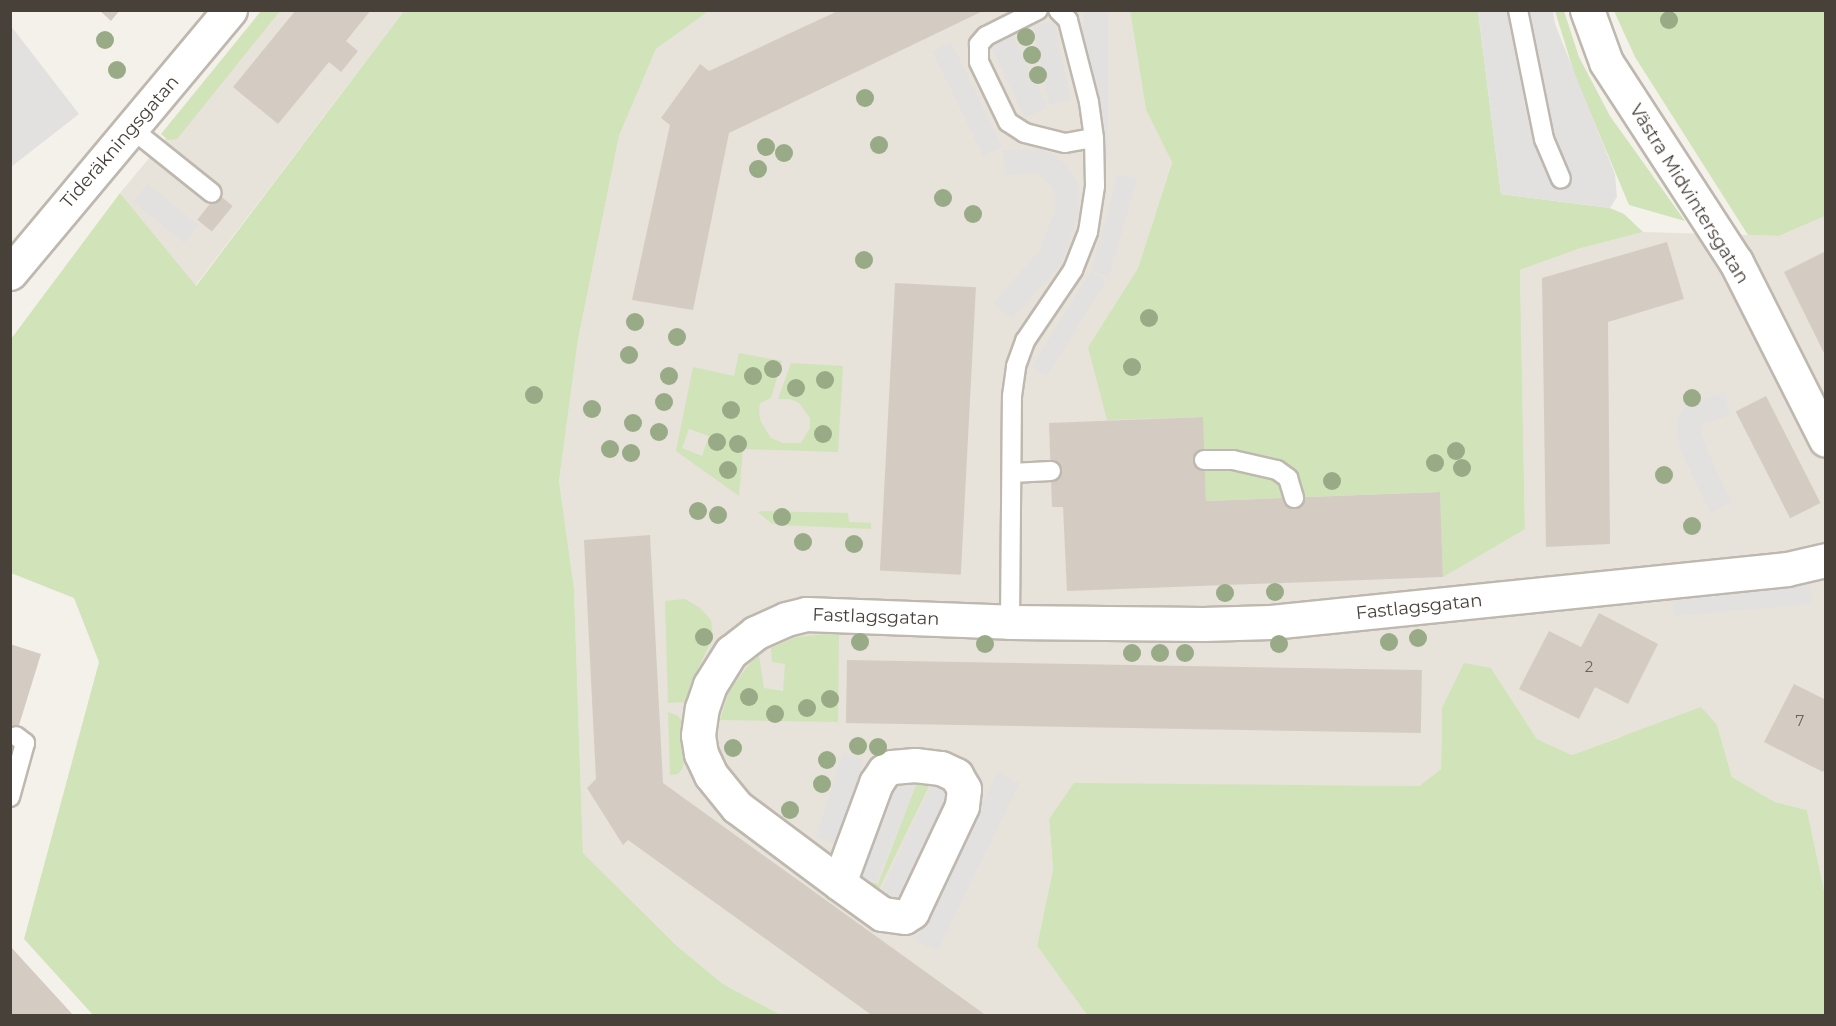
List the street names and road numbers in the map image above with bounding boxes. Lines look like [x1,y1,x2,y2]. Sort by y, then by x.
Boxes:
street label: Tideräkningsgatan [56,71,184,213]
street label: Västra Midvintersgatan [1625,100,1753,288]
street label: Fastlagsgatan [1355,590,1483,624]
street label: Fastlagsgatan [812,604,940,630]

